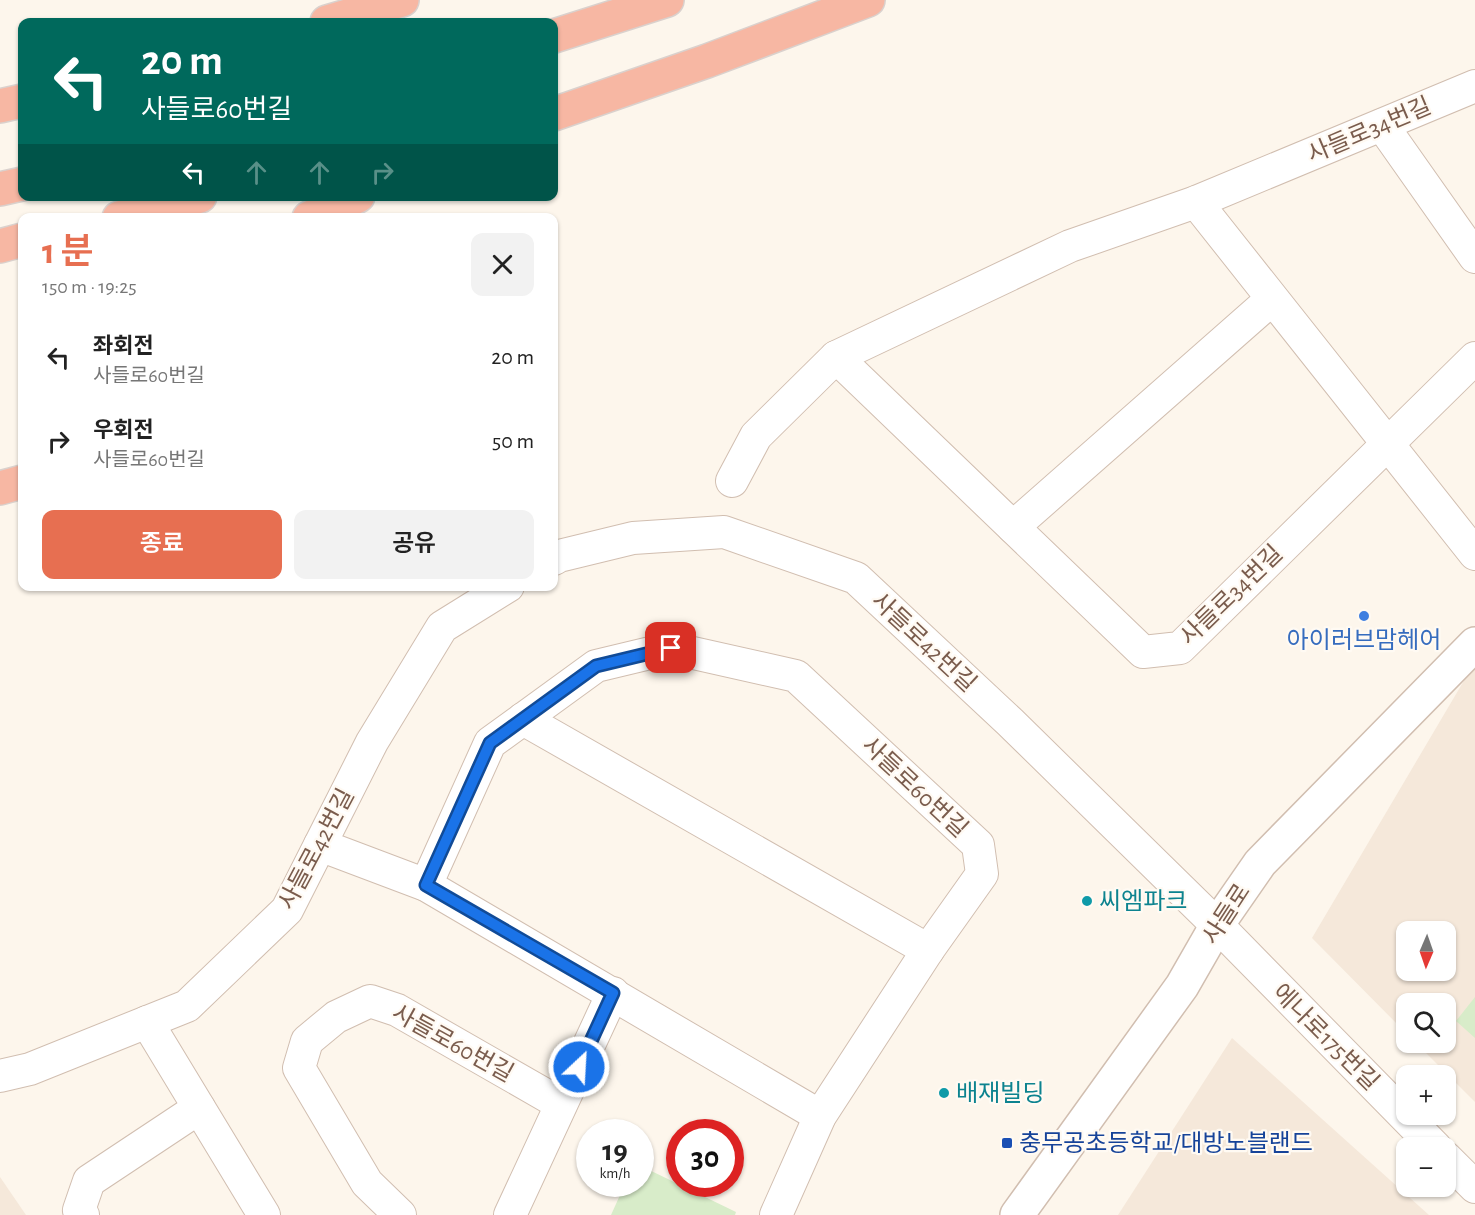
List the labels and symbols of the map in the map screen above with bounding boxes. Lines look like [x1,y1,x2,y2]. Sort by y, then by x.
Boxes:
street label: 사들로34번길 [1304,93,1435,168]
street label: 사들로34번길 [1175,541,1287,650]
street label: 사들로42번길 [867,588,981,697]
marker: 아이러브맘헤어 [1357,609,1371,623]
pin [645,622,696,673]
place label: 아이러브맘헤어 [1287,628,1441,653]
street label: 사들로60번길 [857,732,972,842]
street label: 사들로42번길 [274,785,359,914]
street label: 사들로 [1198,880,1255,949]
place label: 씨엠파크 [1099,889,1187,914]
marker: 씨엠파크 [1080,894,1094,908]
north arrow [1396,921,1456,981]
street label: 에나로175번길 [1268,979,1384,1095]
street label: 사들로60번길 [388,1000,518,1087]
position arrow [547,1035,611,1099]
place label: 배재빌딩 [956,1081,1044,1106]
marker: 배재빌딩 [937,1086,951,1100]
speed limit sign: 30 [666,1119,744,1197]
place label: 충무공초등학교/대방노블랜드 [1019,1130,1313,1156]
marker: 충무공초등학교/대방노블랜드 [1000,1136,1014,1150]

